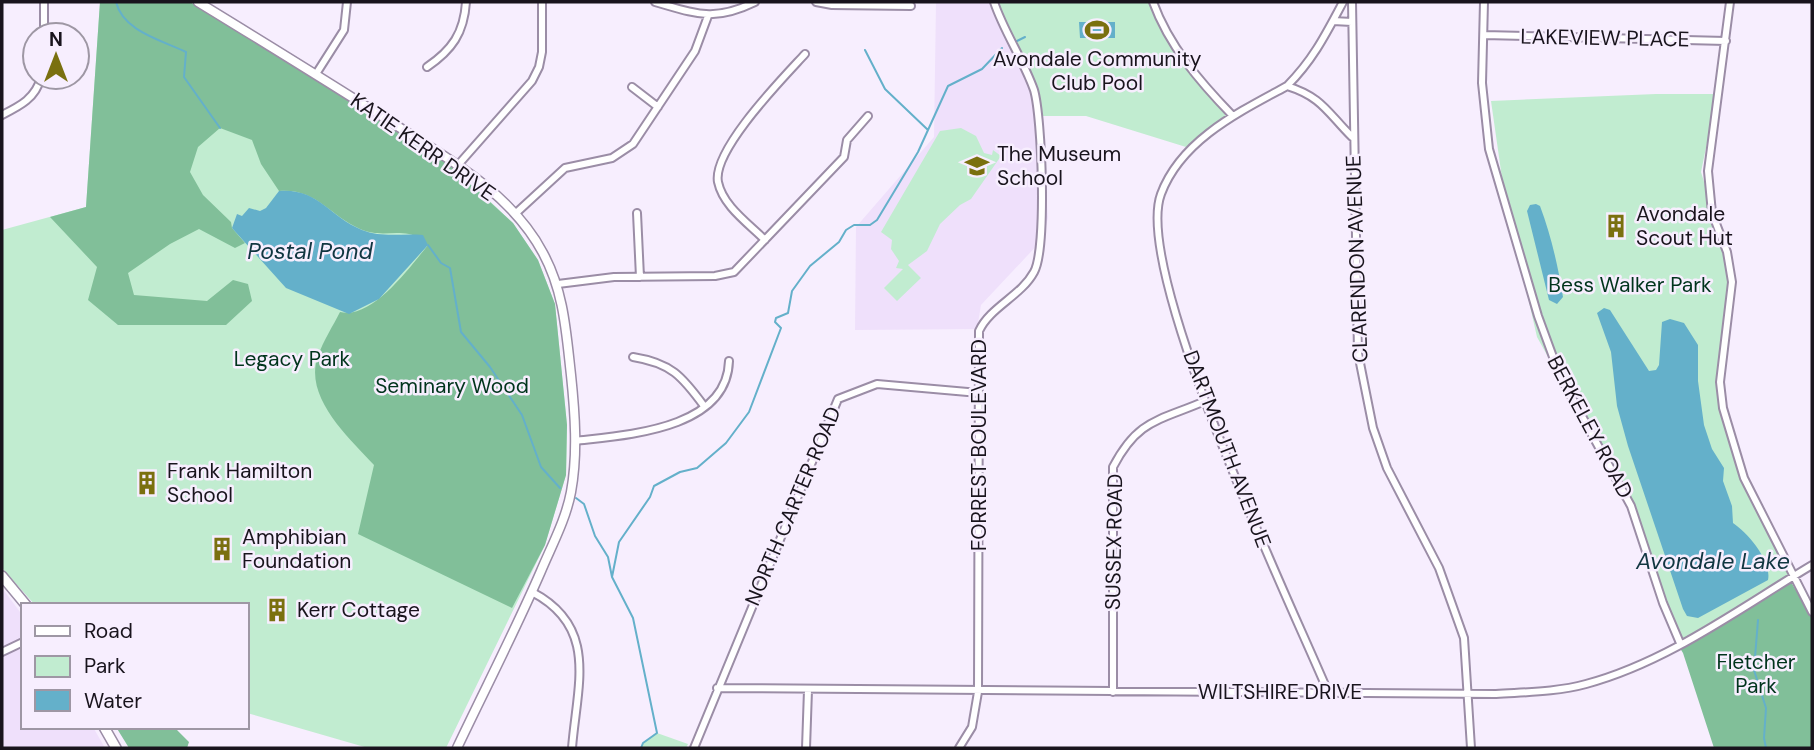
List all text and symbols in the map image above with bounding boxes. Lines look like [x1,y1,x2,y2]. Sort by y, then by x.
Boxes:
sports icon: Avondale Community Club Pool [1083,16,1111,44]
north arrow [21,21,91,91]
street label: LAKEVIEW PLACE [1520,23,1690,53]
text: N [49,27,63,52]
place label: Avondale Community Club Pool [993,45,1202,97]
street label: KATIE KERR DRIVE [345,86,501,208]
place label: The Museum School [997,140,1121,192]
school or university icon: The Museum School [963,152,991,180]
street label: CLARENDON AVENUE [1339,155,1375,363]
place label: Avondale Scout Hut [1636,200,1733,252]
building icon: Avondale Scout Hut [1602,212,1630,240]
water label: Postal Pond [247,236,373,266]
park label: Bess Walker Park [1548,271,1712,299]
street label: FORREST BOULEVARD [965,339,993,551]
park label: Legacy Park [234,345,351,373]
street label: DARTMOUTH AVENUE [1177,346,1277,552]
street label: BERKELEY ROAD [1541,351,1639,503]
park label: Seminary Wood [375,372,529,400]
street label: NORTH CARTER ROAD [738,402,848,610]
place label: Frank Hamilton School [167,457,312,509]
building icon: Frank Hamilton School [133,469,161,497]
street label: SUSSEX ROAD [1099,474,1129,610]
place label: Amphibian Foundation [242,523,351,575]
building icon: Amphibian Foundation [208,535,236,563]
water label: Avondale Lake [1635,546,1790,576]
building icon: Kerr Cottage [263,596,291,624]
place label: Kerr Cottage [297,596,420,624]
legend [21,603,248,729]
text: Road [84,617,133,645]
park label: Fletcher Park [1716,648,1796,700]
text: Park [84,652,126,680]
street label: WILTSHIRE DRIVE [1198,678,1362,706]
text: Water [84,687,142,715]

